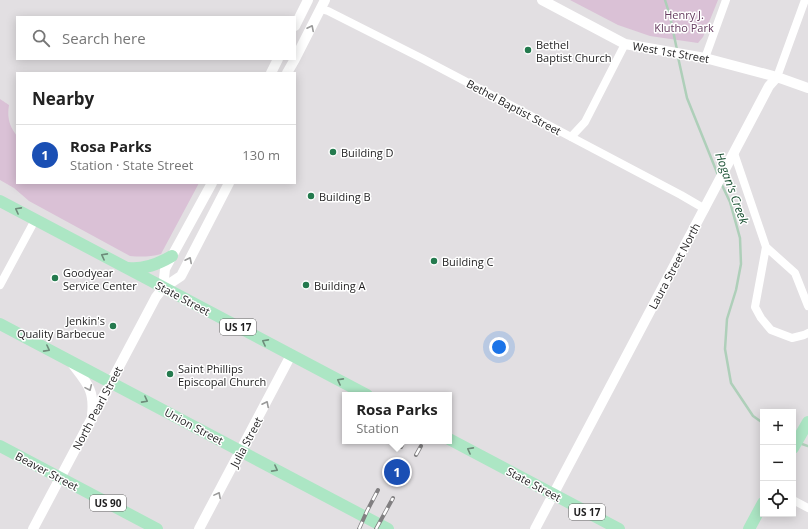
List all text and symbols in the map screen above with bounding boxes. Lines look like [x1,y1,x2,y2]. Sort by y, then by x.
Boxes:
park label: Henry J. Klutho Park [654,7,714,35]
search box [16,16,296,60]
one-way arrow [306,25,313,33]
icon: search [30,27,52,49]
text: Search here [62,28,146,48]
place label: Bethel Baptist Church [536,37,612,65]
street label: West 1st Street [632,38,710,66]
marker: Bethel Baptist Church [523,45,533,55]
street label: Bethel Baptist Street [464,76,564,138]
text: Nearby [32,87,94,110]
text: Rosa Parks [70,136,152,156]
place label: Building D [341,145,393,160]
text: 1 [41,146,49,164]
text: 130 m [242,146,280,164]
marker: Building D [328,147,338,157]
water label: Hogan's Creek [711,150,753,227]
text: Station · State Street [70,156,193,174]
place label: Building B [319,189,371,204]
marker: Building B [306,191,316,201]
one-way arrow [14,208,22,215]
street label: Laura Street North [645,220,703,312]
one-way arrow [101,254,108,261]
place label: Building C [442,254,493,269]
marker: Building C [429,256,439,266]
one-way arrow [184,257,192,264]
place label: Goodyear Service Center [63,265,137,293]
marker: Goodyear Service Center [50,273,60,283]
street label: State Street [153,277,213,319]
place label: Building A [314,278,365,293]
marker: Building A [301,280,311,290]
place label: Jenkin's Quality Barbecue [17,313,105,341]
road number: US 17 [220,319,256,335]
marker: Jenkin's Quality Barbecue [108,321,118,331]
your location [489,337,509,357]
one-way arrow [262,339,270,346]
one-way arrow [43,344,50,351]
place label: Saint Phillips Episcopal Church [178,361,266,389]
street label: North Pearl Street [69,363,125,452]
marker: Saint Phillips Episcopal Church [165,369,175,379]
one-way arrow [336,378,344,385]
one-way arrow [84,384,92,391]
popup [342,392,452,444]
one-way arrow [141,396,149,403]
text: Rosa Parks [356,399,438,419]
one-way arrow [261,401,269,408]
street label: Union Street [162,404,226,448]
map controls [760,409,796,517]
button: + [760,409,796,445]
street label: Julia Street [226,414,266,471]
text: Station [356,419,399,437]
button: − [760,445,796,481]
one-way arrow [467,447,475,455]
street label: Beaver Street [13,448,81,494]
pin: 1 [384,457,410,487]
street label: State Street [504,463,564,505]
one-way arrow [271,464,279,472]
button: locate [760,481,796,517]
one-way arrow [213,492,221,499]
road number: US 90 [90,495,126,511]
road number: US 17 [569,504,605,520]

